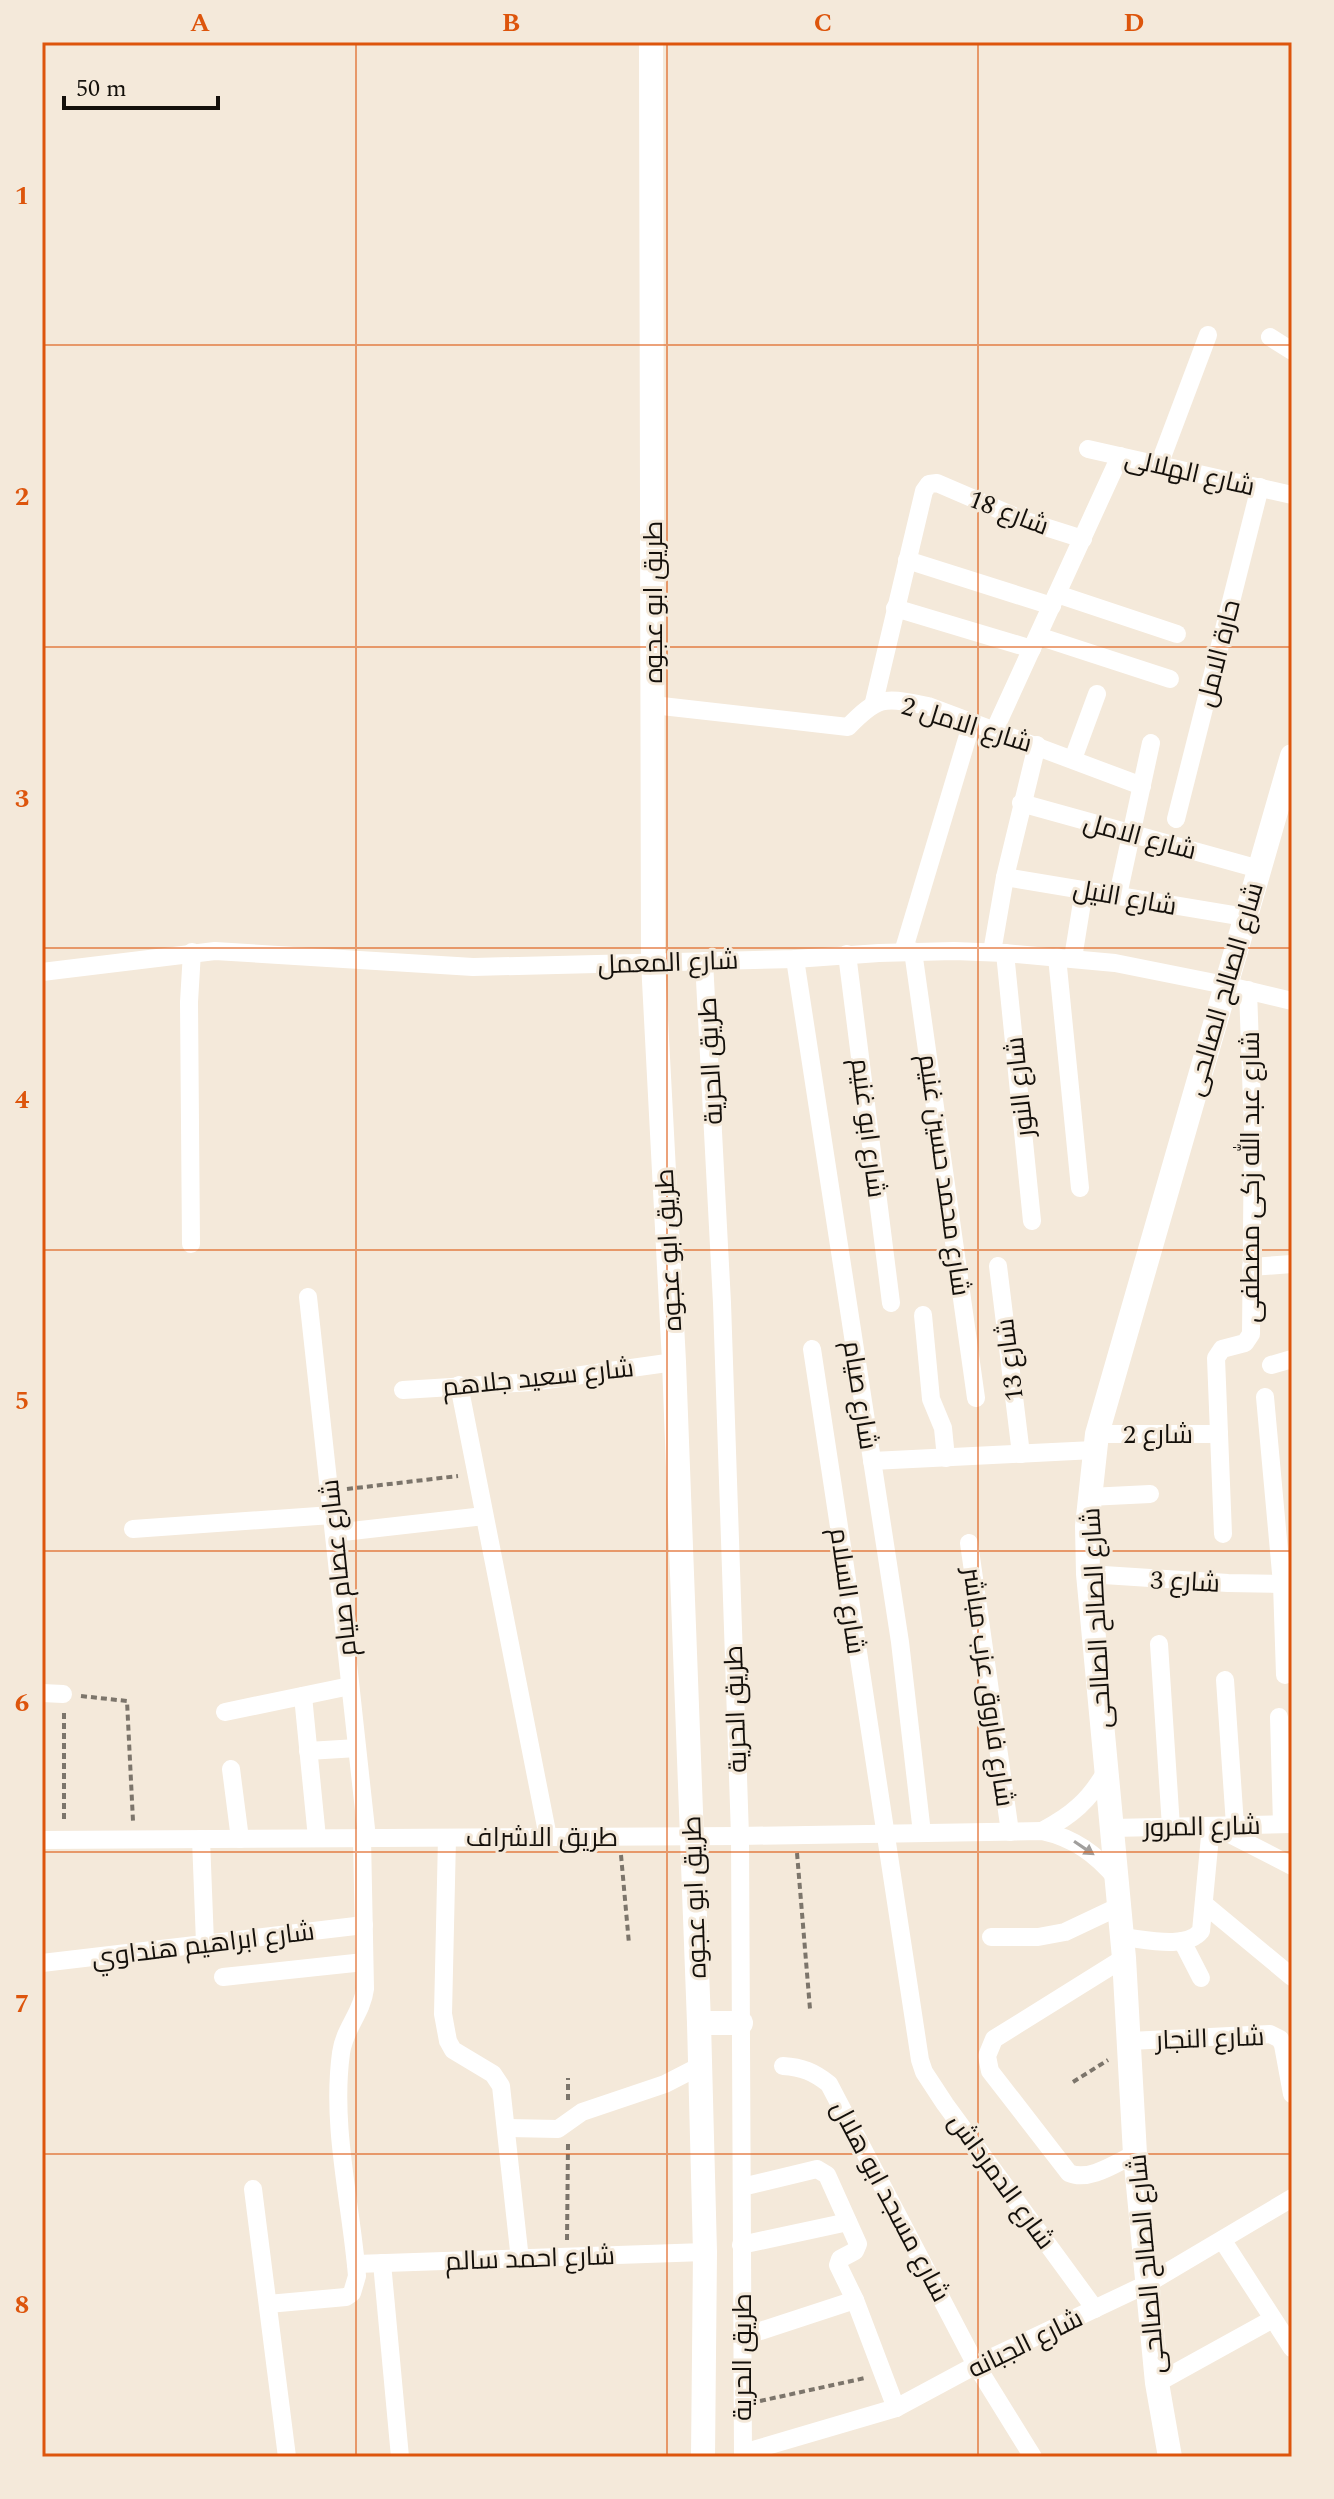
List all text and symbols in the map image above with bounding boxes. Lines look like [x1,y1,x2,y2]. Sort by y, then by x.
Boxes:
text: A [190,3,210,43]
text: B [502,3,520,43]
text: C [814,3,832,43]
text: D [1124,3,1144,43]
scale bar [64,60,218,110]
text: 50 m [76,71,127,107]
text: 1 [15,176,29,216]
street label: شارع الهلالى [1121,439,1259,507]
text: 2 [15,477,29,517]
street label: شارع 18 [963,479,1055,546]
street label: طريق ابو عجوه [634,521,674,683]
street label: حارة الامل [1186,595,1252,711]
street label: شارع الامل 2 [896,686,1037,764]
text: 3 [15,779,29,819]
street label: شارع الامل [1079,803,1201,871]
street label: شارع النيل [1070,869,1180,927]
street label: شارع الصالح الصالحى [1175,878,1275,1101]
street label: شارع المعمل [597,941,739,985]
street label: طريق الحرية [688,996,734,1126]
street label: شارع عبد الله زكى مصطفى [1231,1031,1271,1323]
street label: شارع النور [995,1035,1045,1141]
street label: شارع محمد حسين غنيم [907,1051,981,1299]
street label: شارع ابو غنيم [840,1056,896,1200]
text: 4 [15,1080,30,1120]
street label: طريق ابو عجوه [645,1168,693,1332]
street label: شارع 13 [985,1316,1035,1403]
street label: شارع صيام [832,1338,888,1452]
street label: شارع سعيد جلاهم [440,1348,636,1408]
text: 5 [15,1381,29,1421]
street label: شارع 2 [1123,1415,1193,1455]
street label: شارع عصام صيام [310,1477,368,1658]
street label: شارع الصالح الصالحى [1071,1507,1123,1729]
street label: شارع السلام [818,1525,876,1657]
street label: شارع 3 [1149,1560,1221,1604]
street label: شارع فاروق عزب مباشر [951,1563,1025,1809]
street label: طريق الحرية [714,1645,758,1773]
text: 6 [15,1683,29,1723]
street label: شارع المرور [1141,1806,1261,1848]
street label: طريق ابو عجوه [672,1815,718,1979]
street label: طريق الاشراف [466,1818,618,1858]
one-way arrow [1073,1841,1094,1856]
street label: شارع ابراهيم هنداوي [89,1911,317,1979]
text: 7 [15,1984,29,2024]
street label: شارع النجار [1153,2017,1265,2061]
street label: شارع مسجد ابو هلال [820,2094,960,2309]
street label: شارع الدمرداش [938,2105,1065,2258]
street label: شارع الصالح الصالحى [1117,2152,1177,2376]
street label: شارع احمد سالم [445,2236,616,2282]
text: 8 [15,2285,29,2325]
street label: طريق الحرية [723,2293,763,2421]
street label: شارع الجبانه [961,2299,1090,2389]

